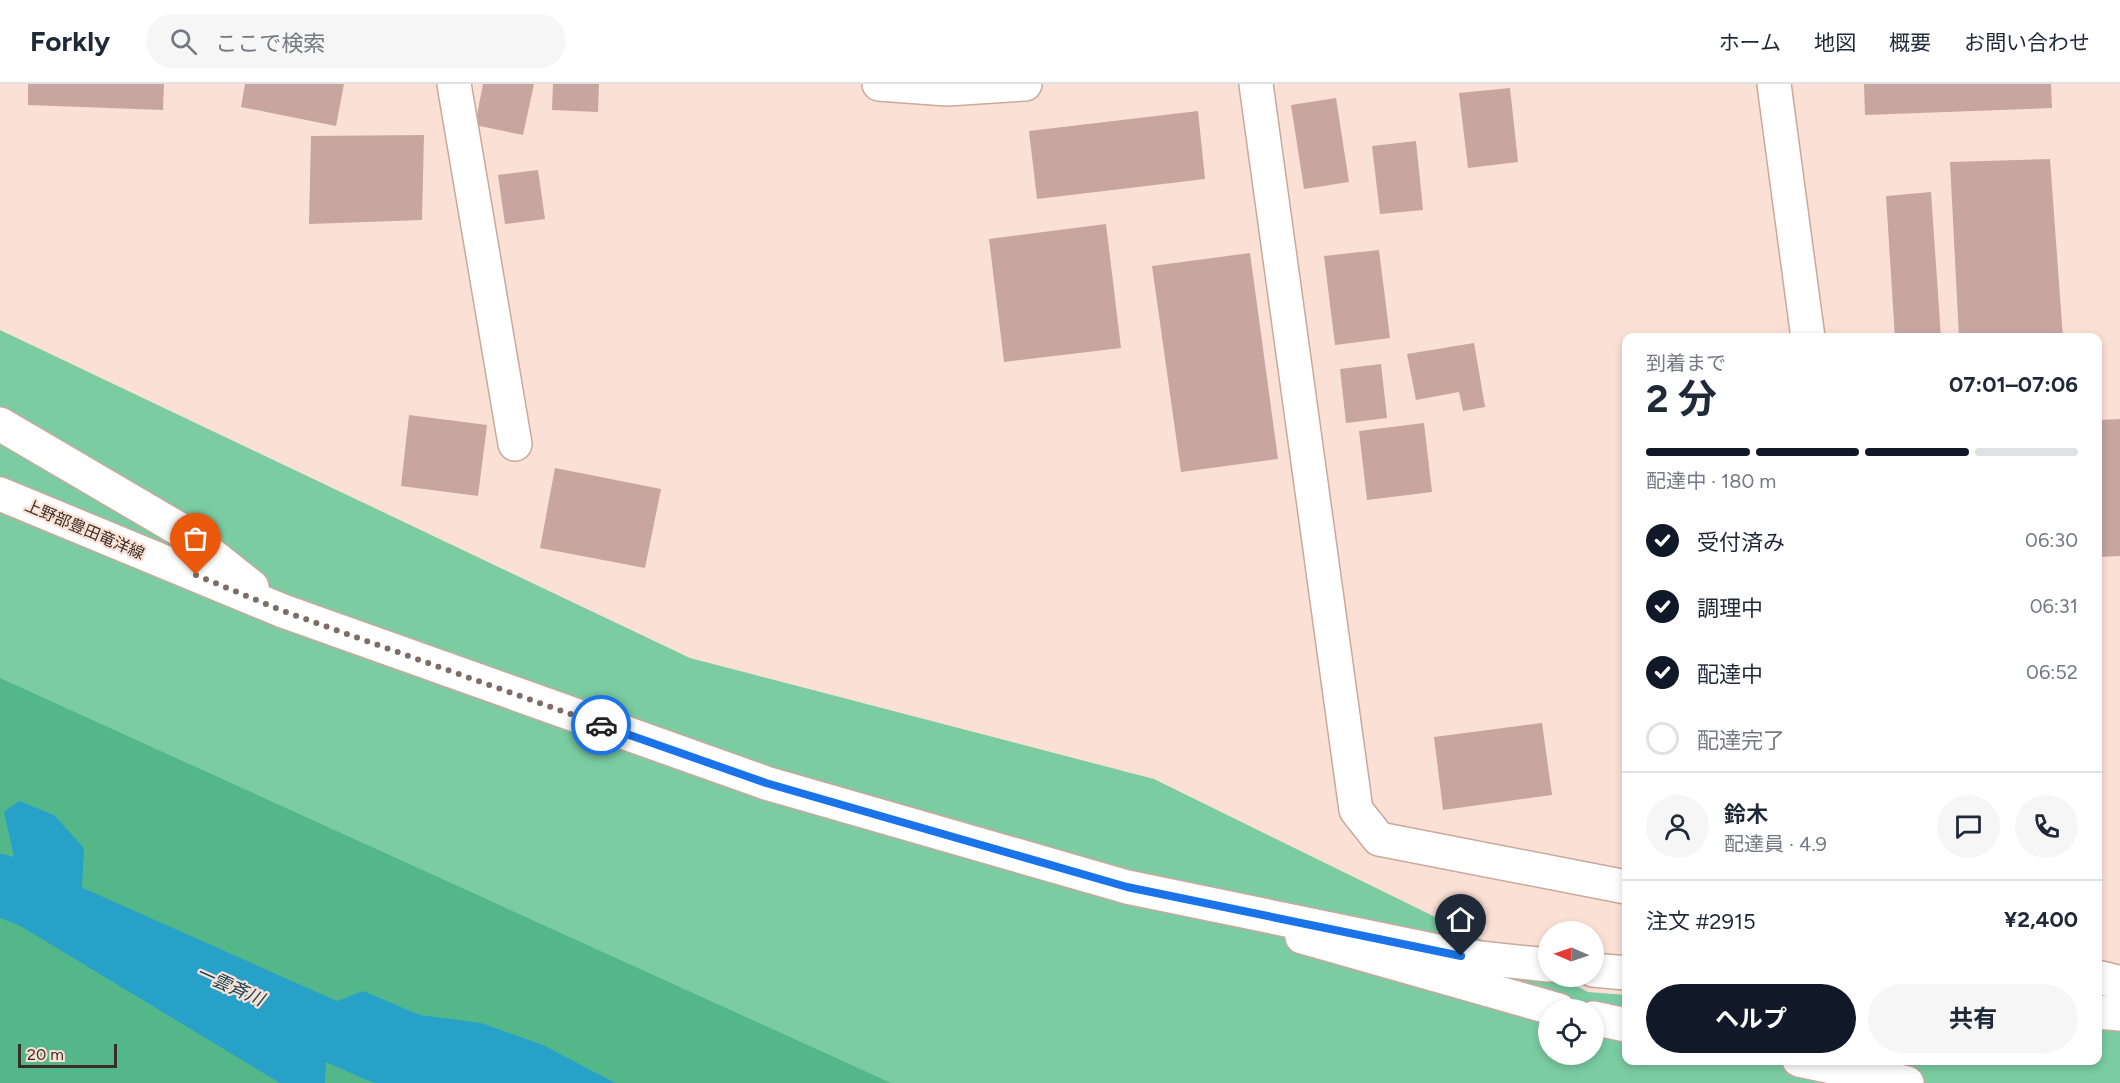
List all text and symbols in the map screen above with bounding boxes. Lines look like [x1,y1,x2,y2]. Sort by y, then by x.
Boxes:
search box [146,14,566,68]
text: Forkly [30,24,110,58]
icon: search [167,25,200,58]
text: ここで検索 [215,30,325,57]
text: ホーム [1719,30,1781,55]
text: 地図 [1814,30,1856,55]
text: 概要 [1889,30,1931,55]
text: お問い合わせ [1964,30,2090,55]
text: 到着まで [1646,351,1726,375]
text: 07:01–07:06 [1949,371,2078,398]
text: 2 分 [1646,375,1717,422]
text: 配達中 · 180 m [1646,469,1776,493]
street label: 上野部豊田竜洋線 [22,496,147,563]
pin [170,513,221,575]
icon: bag [179,522,212,555]
icon: check [1646,524,1679,557]
text: 06:30 [2025,528,2078,552]
text: 受付済み [1697,529,1785,556]
icon: check [1646,590,1679,623]
text: 06:31 [2030,594,2078,618]
text: 調理中 [1697,595,1763,622]
icon: check [1646,656,1679,689]
text: 06:52 [2026,660,2078,684]
text: 配達中 [1697,661,1763,688]
courier [571,695,631,755]
icon: car [585,709,618,742]
text: 配達完了 [1697,727,1785,754]
button: person [1646,795,1709,858]
button: chat [1937,795,2000,858]
button: phone [2015,795,2078,858]
text: 鈴木 [1724,801,1768,828]
text: 配達員 · 4.9 [1724,832,1827,856]
pin [1435,894,1486,956]
icon: home [1444,903,1477,936]
text: ¥2,400 [2004,906,2078,933]
text: 注文 #2915 [1646,908,1756,935]
north arrow [1538,921,1604,987]
map controls [1538,921,1604,1065]
water label: 一雲斉川 [193,961,269,1012]
button: ヘルプ [1646,984,1856,1053]
button: 共有 [1868,984,2078,1053]
button: locate [1538,999,1604,1065]
scale bar [18,1041,117,1068]
text: 20 m [27,1045,64,1064]

